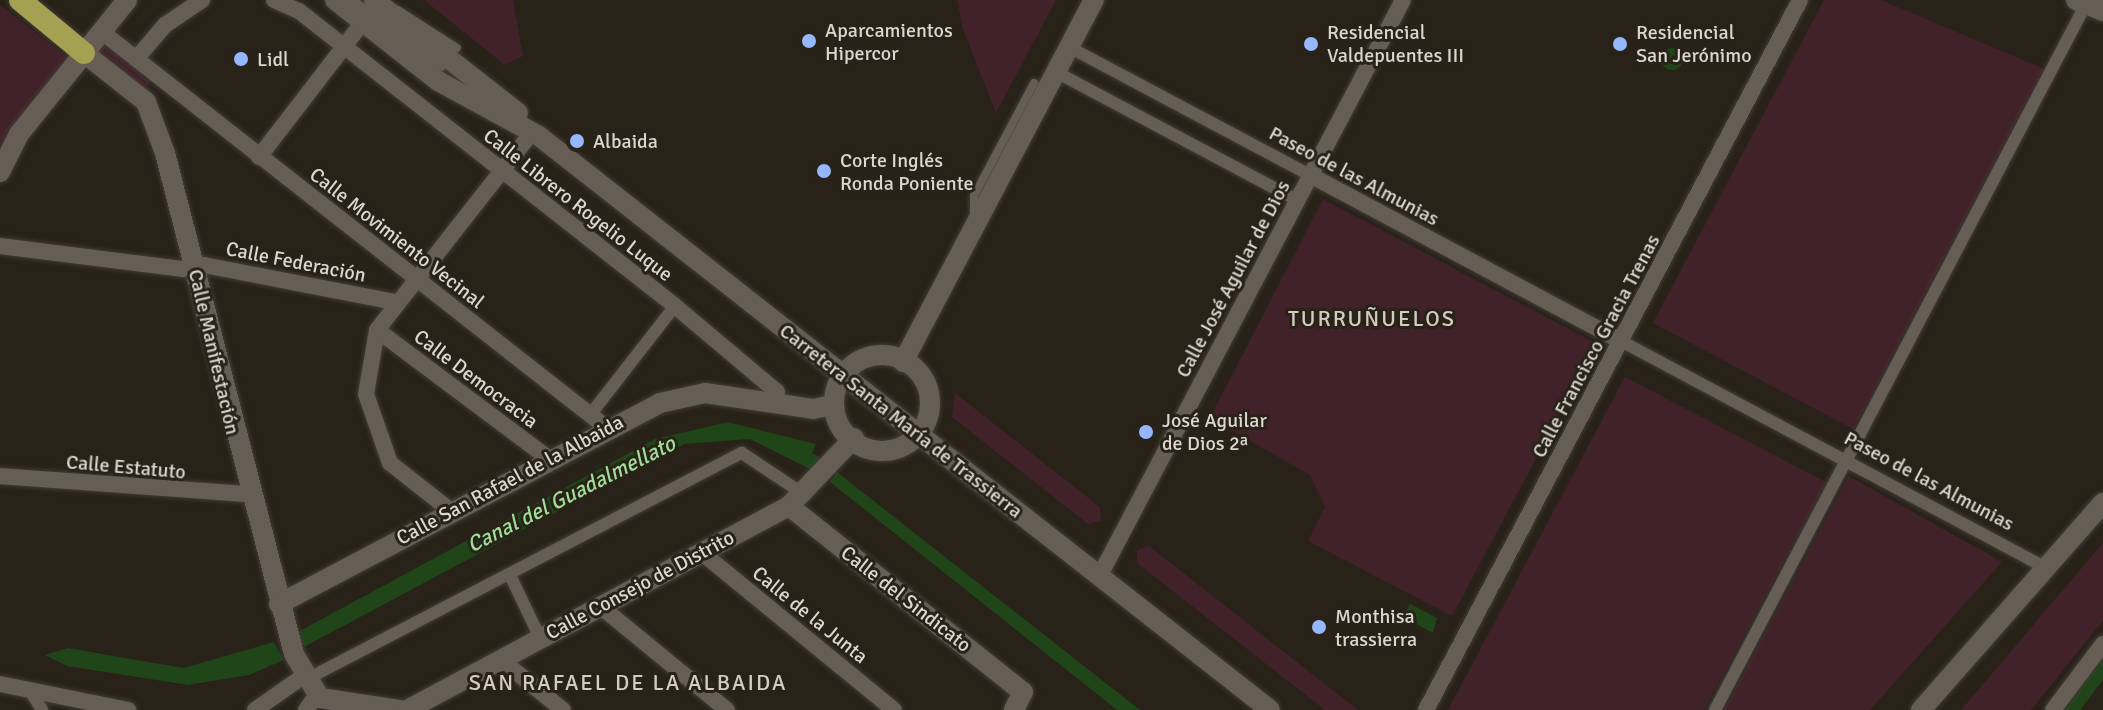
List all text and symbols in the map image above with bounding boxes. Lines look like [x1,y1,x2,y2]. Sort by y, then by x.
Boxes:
place label: Aparcamientos Hipercor [825,18,953,65]
place label: Residencial Valdepuentes III [1327,20,1464,67]
place label: Residencial San Jerónimo [1636,20,1752,67]
marker: Aparcamientos Hipercor [800,32,818,50]
marker: Residencial Valdepuentes III [1302,35,1320,53]
marker: Residencial San Jerónimo [1611,35,1629,53]
place label: Lidl [257,47,289,71]
marker: Lidl [232,50,250,68]
street label: Paseo de las Almunias [1265,121,1443,231]
street label: Calle Librero Rogelio Luque [479,124,677,286]
place label: Albaida [593,129,658,153]
marker: Albaida [568,132,586,150]
place label: Corte Inglés Ronda Poniente [840,148,973,195]
street label: Calle Movimiento Vecinal [305,162,489,314]
marker: Corte Inglés Ronda Poniente [815,162,833,180]
street label: Calle José Aguilar de Dios [1171,176,1295,382]
street label: Calle Francisco Gracia Trenas [1527,230,1665,462]
street label: Calle Federación [224,237,368,287]
street label: Calle Manifestación [183,267,245,437]
district label: TURRUÑUELOS [1288,306,1456,332]
street label: Carretera Santa María de Trassierra [775,319,1027,523]
street label: Calle Democracia [409,325,543,433]
place label: José Aguilar de Dios 2ª [1162,408,1267,455]
street label: Calle San Rafael de la Albaida [392,410,628,550]
marker: José Aguilar de Dios 2ª [1137,423,1155,441]
street label: Paseo de las Almunias [1840,426,2018,536]
water label: Canal del Guadalmellato [462,430,680,558]
street label: Calle Estatuto [65,450,187,484]
street label: Calle Consejo de Distrito [542,525,738,645]
street label: Calle del Sindicato [836,541,976,657]
street label: Calle de la Junta [748,561,872,669]
place label: Monthisa trassierra [1335,604,1417,651]
marker: Monthisa trassierra [1310,618,1328,636]
district label: SAN RAFAEL DE LA ALBAIDA [469,670,787,696]

